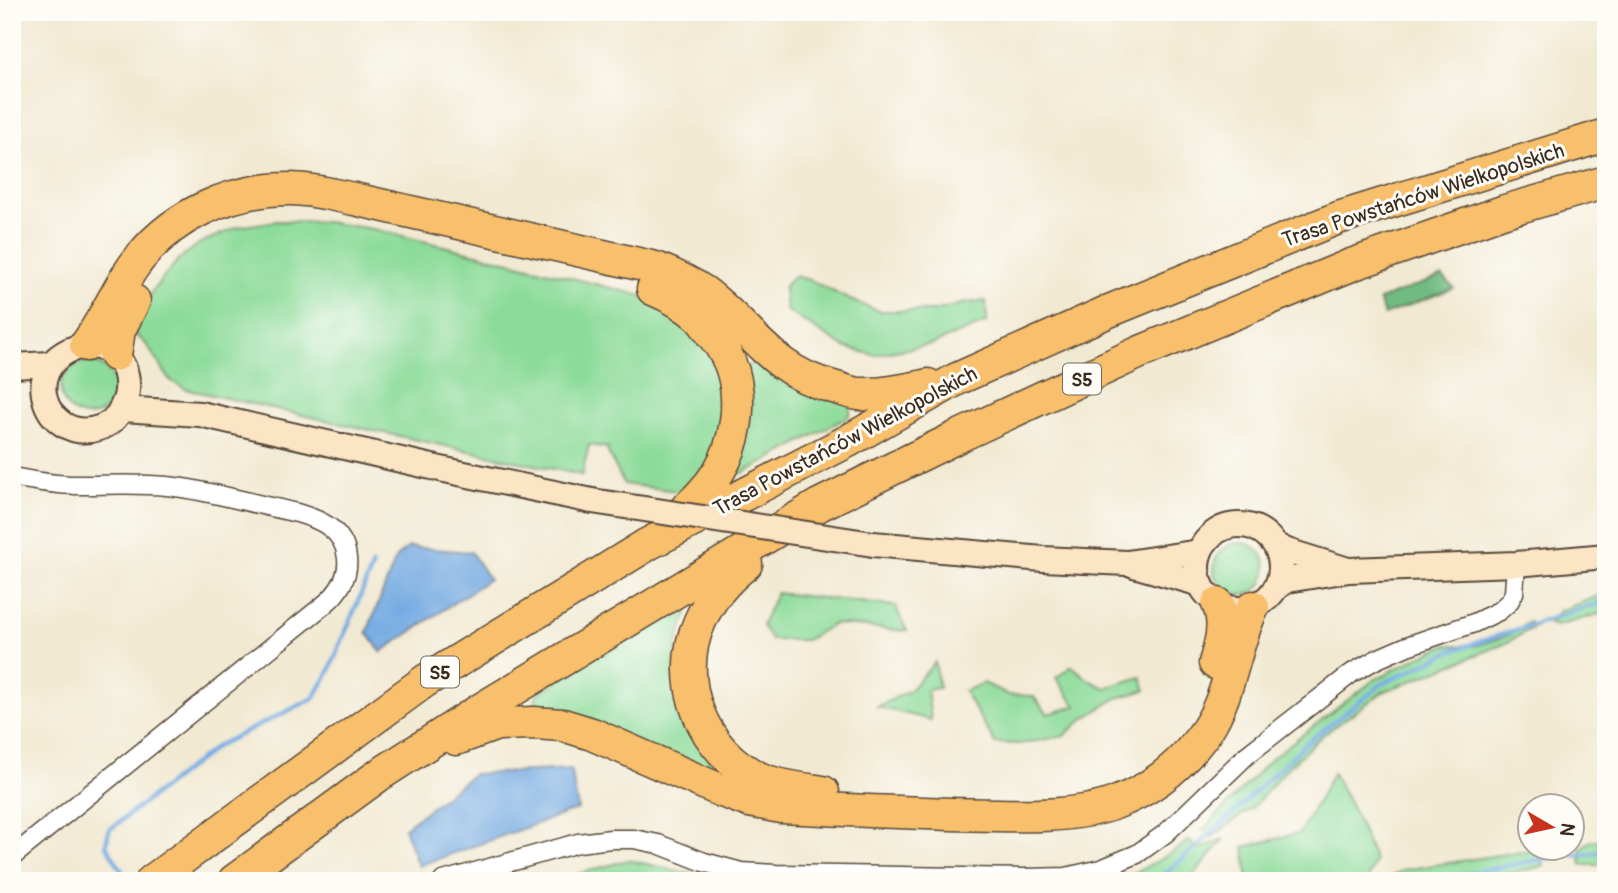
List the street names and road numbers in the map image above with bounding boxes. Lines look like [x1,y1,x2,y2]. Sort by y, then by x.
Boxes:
street label: Trasa Powstańców Wielkopolskich [1279,137,1568,254]
street label: Trasa Powstańców Wielkopolskich [709,360,982,523]
road number: S5 [1063,364,1101,394]
road number: S5 [421,656,459,688]

